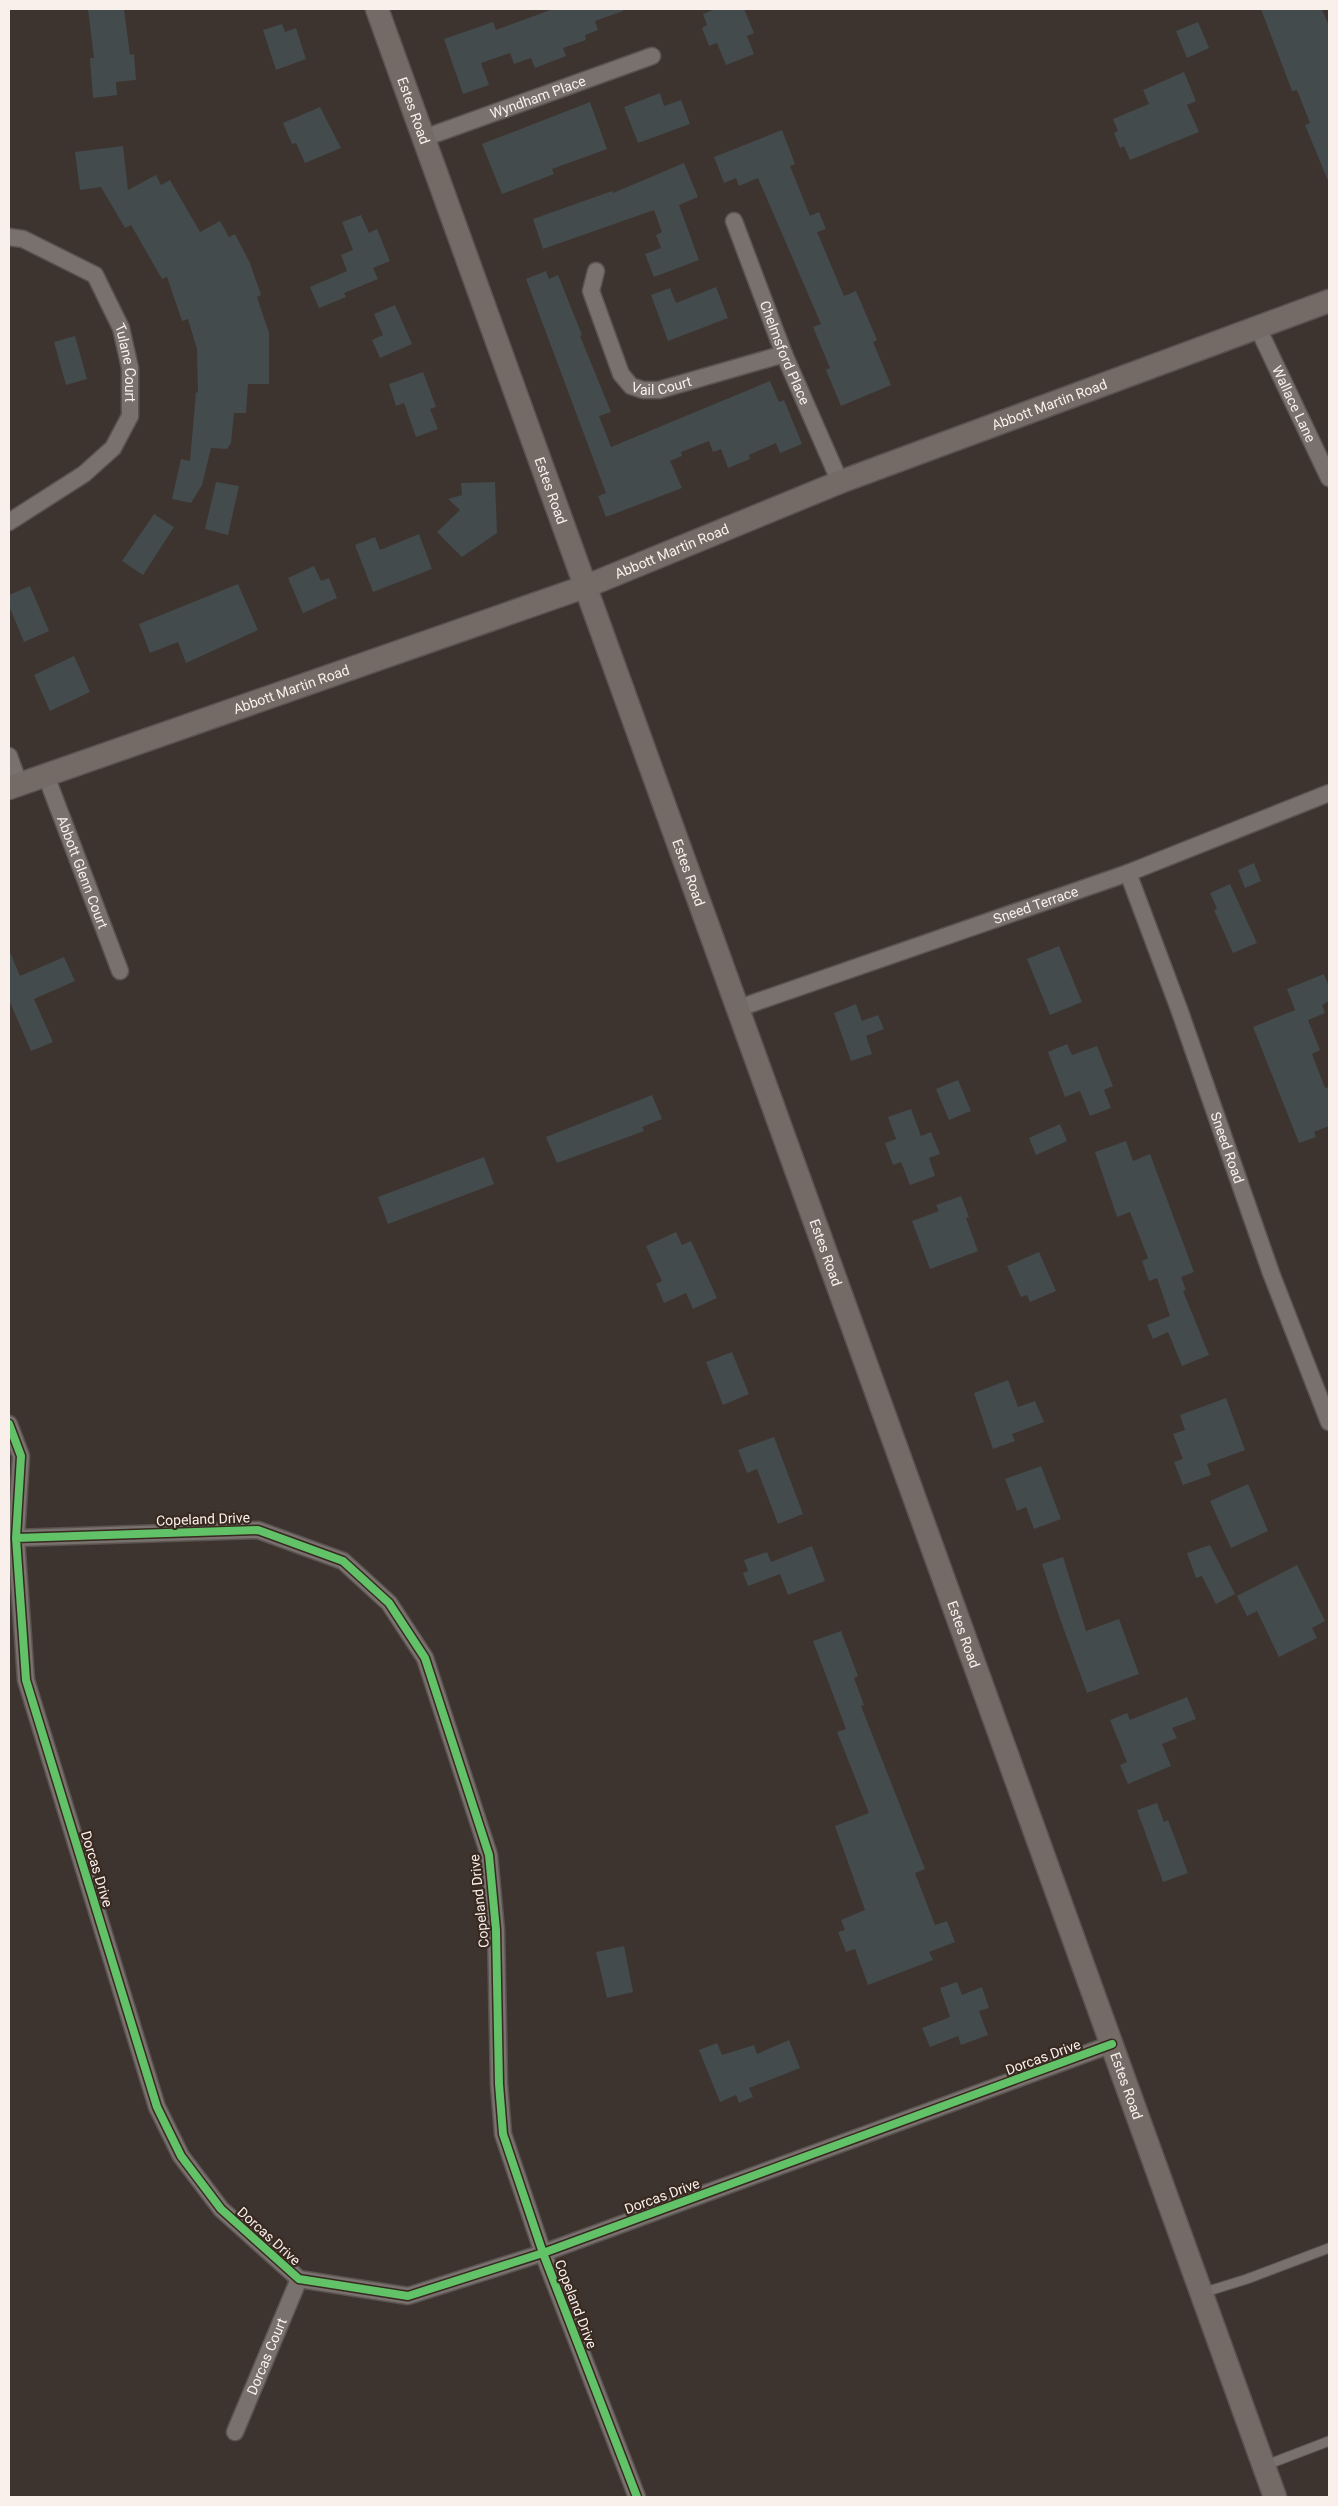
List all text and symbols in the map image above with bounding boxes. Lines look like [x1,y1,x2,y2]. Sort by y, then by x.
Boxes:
street label: Wyndham Place [488,73,588,122]
street label: Estes Road [394,75,433,146]
street label: Chelmsford Place [757,298,813,407]
street label: Tulane Court [112,320,138,403]
street label: Wallace Lane [1269,363,1319,445]
street label: Vail Court [629,373,694,398]
street label: Abbott Martin Road [989,376,1109,433]
street label: Estes Road [531,455,570,526]
street label: Abbott Martin Road [612,521,731,582]
street label: Abbott Martin Road [231,662,351,717]
street label: Abbott Glenn Court [54,813,111,931]
street label: Estes Road [669,837,708,908]
street label: Sneed Terrace [991,883,1080,927]
street label: Sneed Road [1207,1110,1247,1185]
street label: Estes Road [806,1217,845,1288]
street label: Copeland Drive [156,1509,250,1529]
street label: Estes Road [944,1599,983,1670]
street label: Dorcas Drive [78,1829,116,1909]
street label: Copeland Drive [466,1853,492,1949]
street label: Dorcas Drive [1003,2036,1083,2078]
street label: Estes Road [1107,2050,1146,2122]
street label: Dorcas Drive [622,2175,702,2217]
street label: Dorcas Drive [234,2204,304,2268]
street label: Copeland Drive [552,2257,600,2351]
street label: Dorcas Court [243,2315,290,2397]

